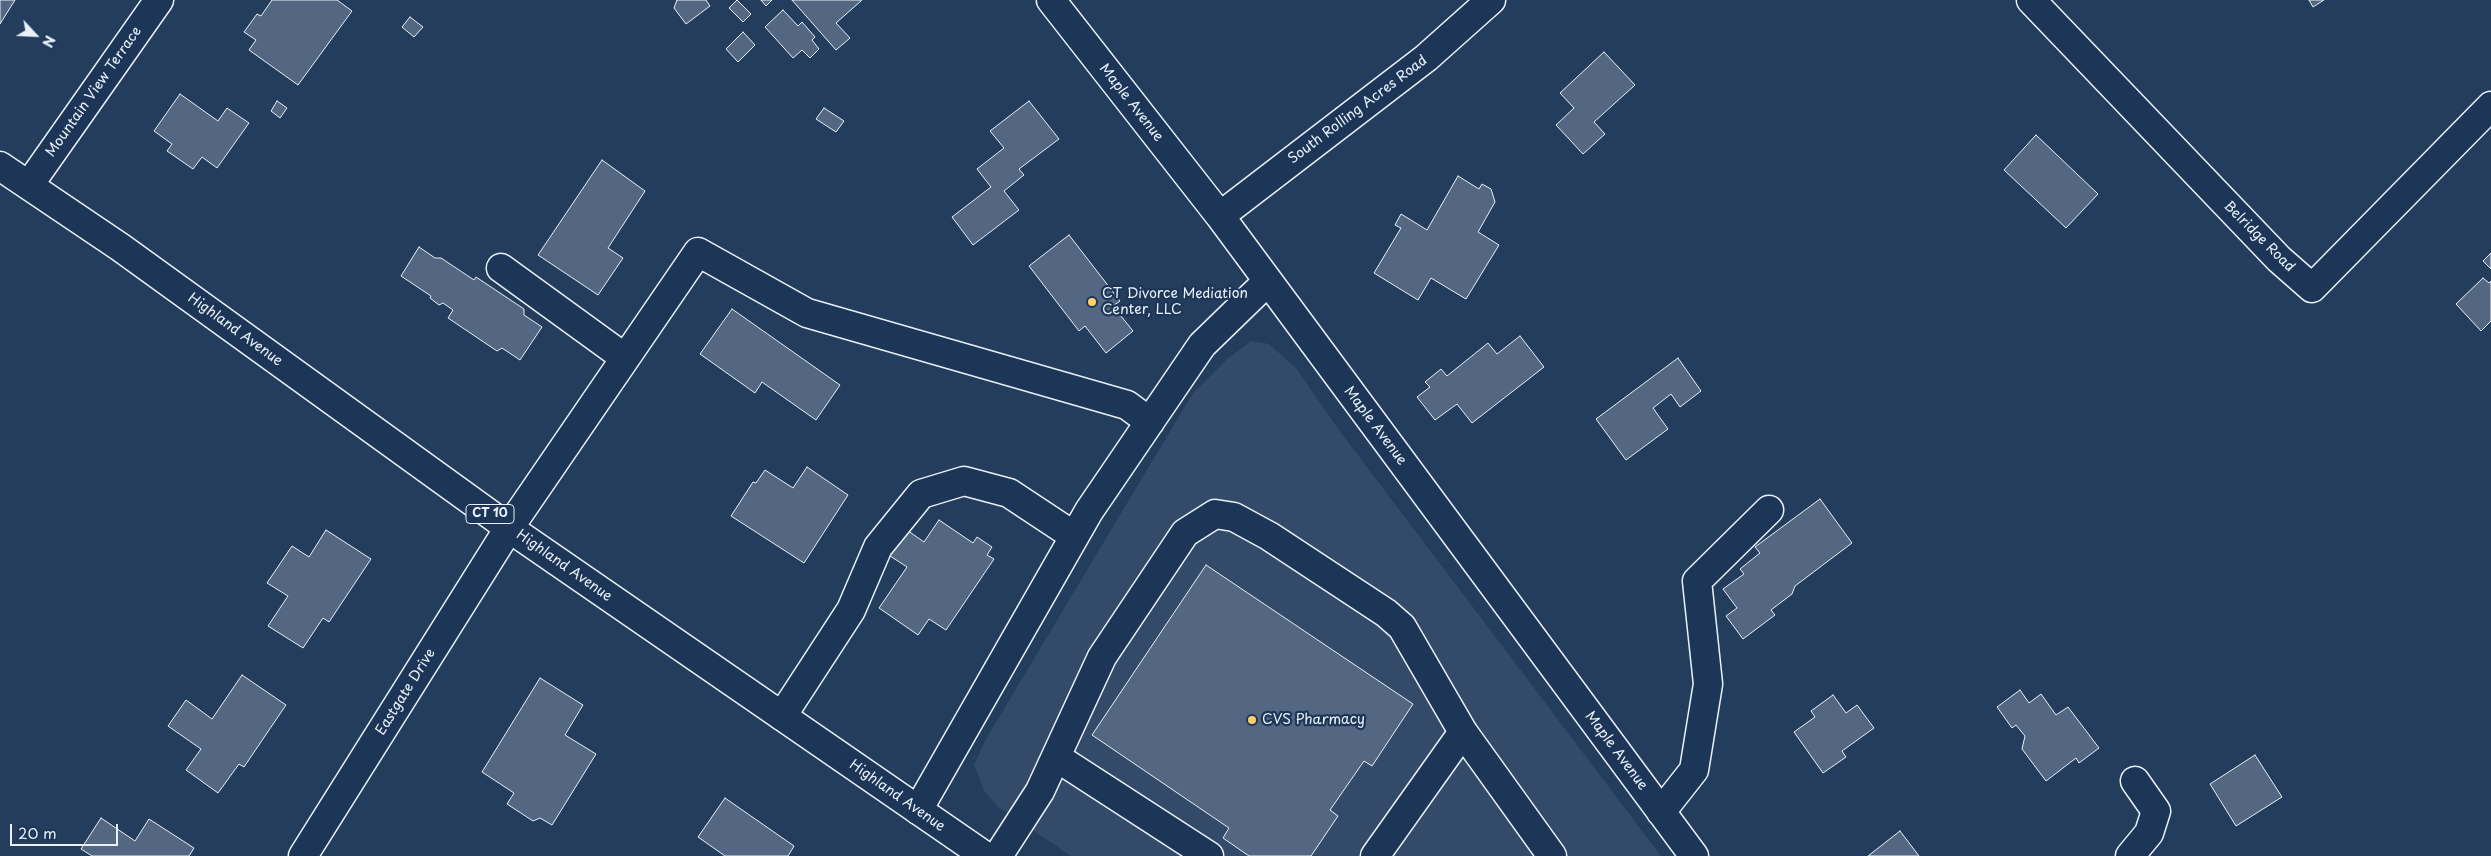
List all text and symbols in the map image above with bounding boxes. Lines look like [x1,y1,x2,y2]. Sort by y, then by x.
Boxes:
north arrow [10,10,60,60]
street label: Mountain View Terrace [43,24,145,160]
text: N [37,32,61,51]
street label: South Rolling Acres Road [1285,52,1431,168]
street label: Maple Avenue [1095,61,1167,145]
street label: Belridge Road [2220,198,2298,276]
place label: CT Divorce Mediation Center, LLC [1102,286,1248,318]
street label: Highland Avenue [184,290,286,370]
marker: CT Divorce Mediation Center, LLC [1086,296,1098,308]
street label: Maple Avenue [1340,383,1410,469]
road number: CT 10 [466,504,514,524]
street label: Highland Avenue [513,527,615,605]
street label: Eastgate Drive [373,646,439,738]
street label: Maple Avenue [1581,708,1651,794]
place label: CVS Pharmacy [1262,712,1365,728]
marker: CVS Pharmacy [1246,714,1258,726]
street label: Highland Avenue [846,757,948,835]
scale bar [12,814,120,846]
text: 20 m [18,821,57,844]

